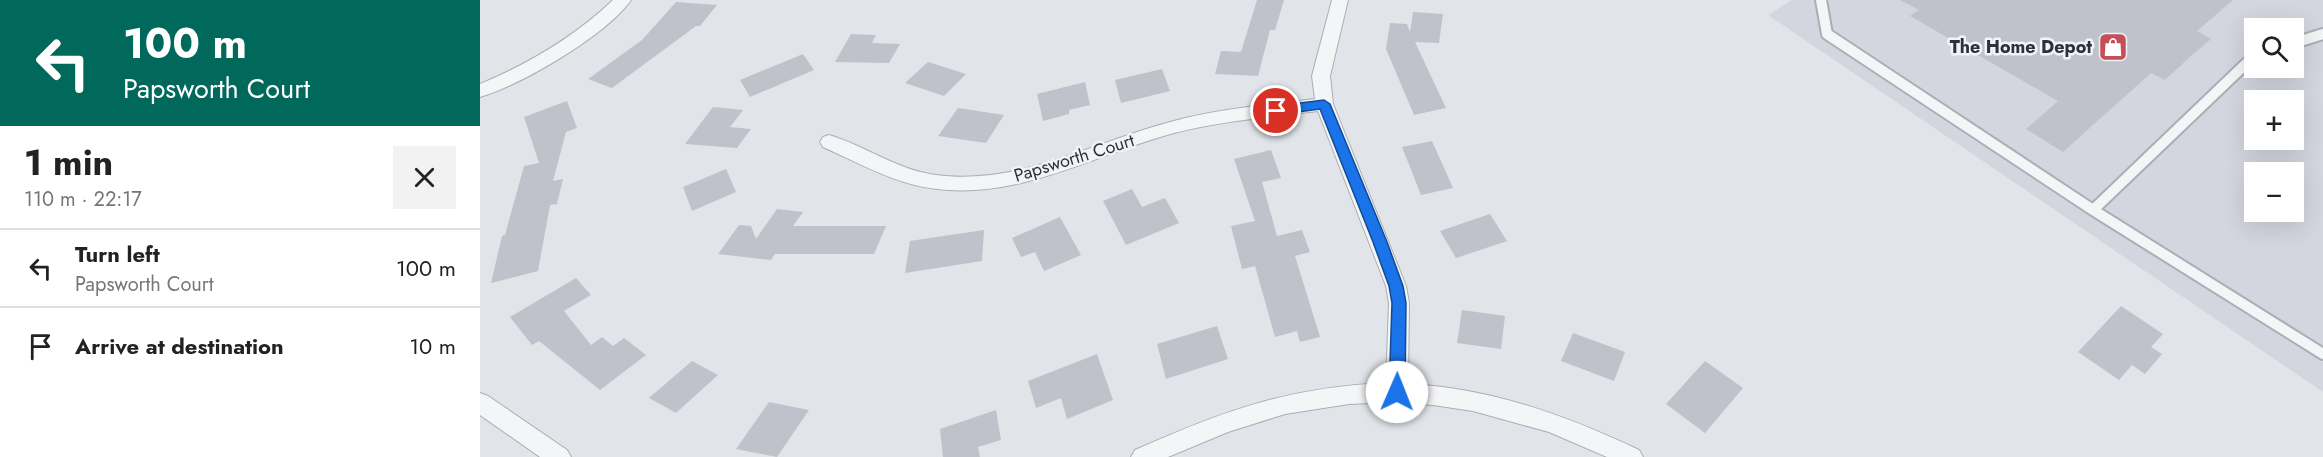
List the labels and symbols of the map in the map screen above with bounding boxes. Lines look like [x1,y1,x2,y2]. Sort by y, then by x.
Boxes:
shop icon: The Home Depot [2097,31,2129,63]
place label: The Home Depot [1950,34,2092,60]
pin [1250,85,1301,136]
street label: Papsworth Court [1011,127,1138,189]
position arrow [1365,360,1429,424]

